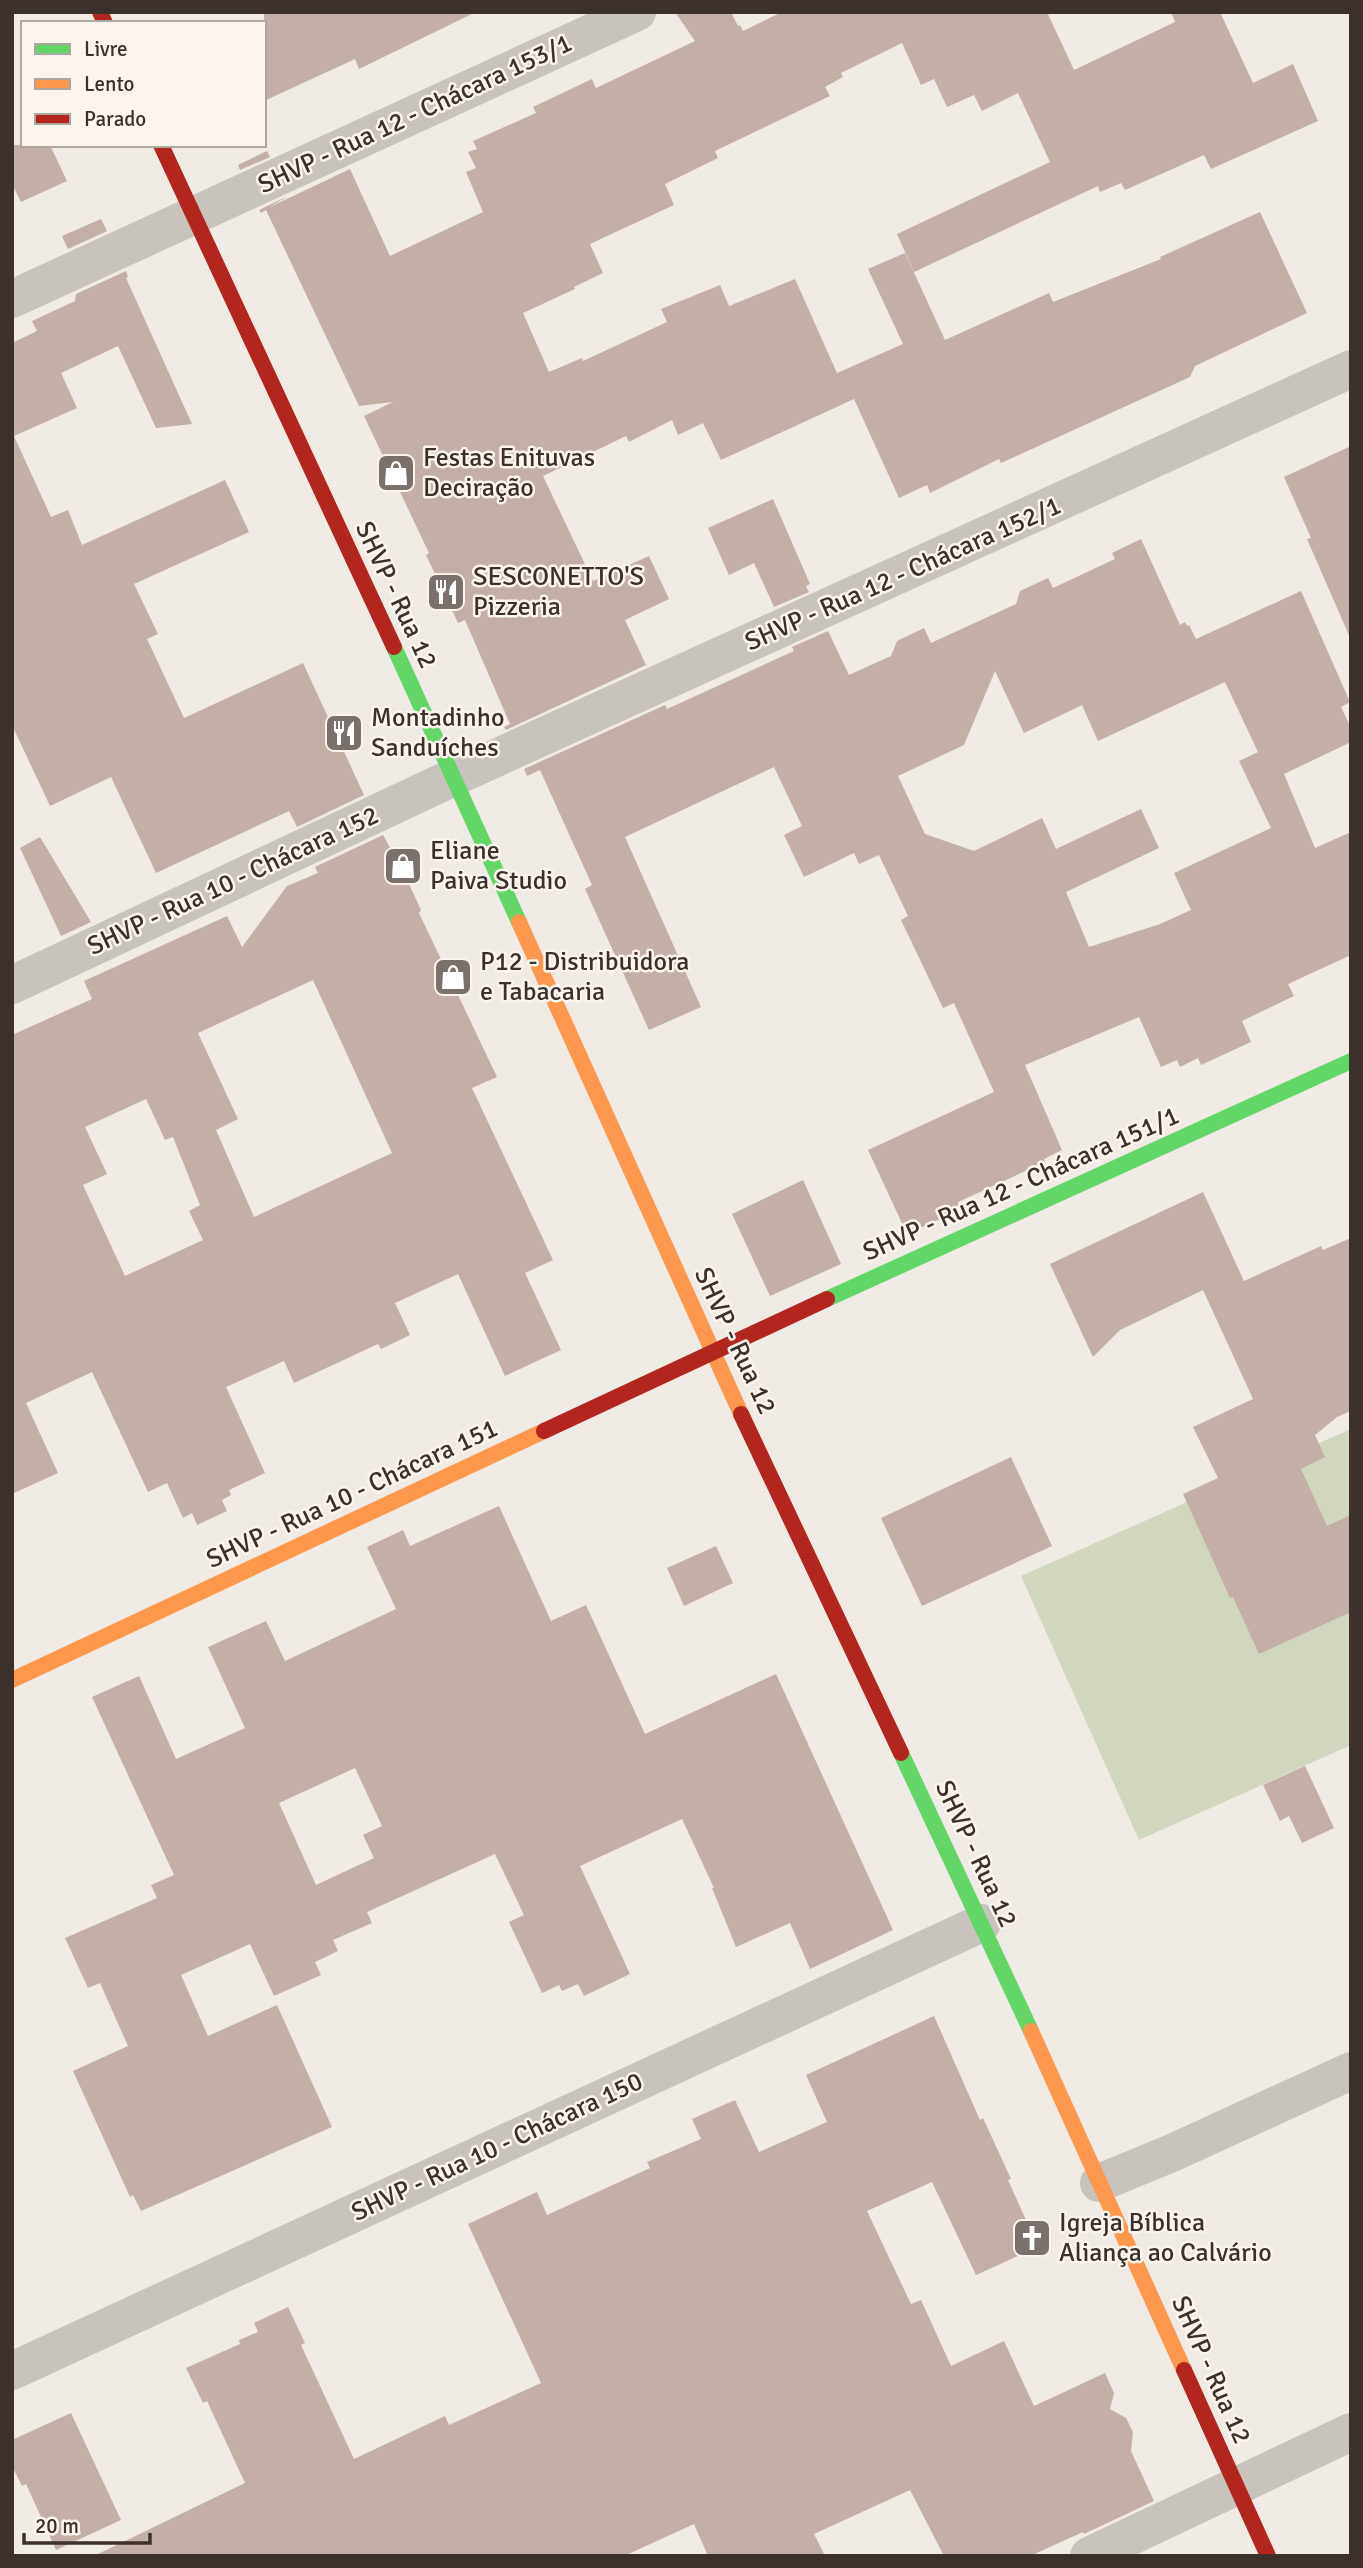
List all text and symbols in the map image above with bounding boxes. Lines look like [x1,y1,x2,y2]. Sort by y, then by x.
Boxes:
legend [21,21,266,147]
street label: SHVP - Rua 12 - Chácara 153/1 [253,27,577,201]
text: Livre [84,36,127,62]
text: Lento [84,71,134,97]
text: Parado [84,106,146,132]
place label: Festas Enituvas Deciração [423,442,595,504]
shop icon: Festas Enituvas Deciração [375,452,417,494]
street label: SHVP - Rua 12 - Chácara 152/1 [740,490,1066,658]
street label: SHVP - Rua 12 [348,516,444,674]
place label: SESCONETTO'S Pizzeria [473,561,644,623]
restaurant icon: SESCONETTO'S Pizzeria [425,571,467,613]
place label: Montadinho Sanduíches [371,702,504,764]
restaurant icon: Montadinho Sanduíches [323,712,365,754]
street label: SHVP - Rua 10 - Chácara 152 [82,799,384,963]
place label: Eliane Paiva Studio [430,835,567,897]
shop icon: Eliane Paiva Studio [382,845,424,887]
place label: P12 - Distribuidora e Tabacaria [480,946,690,1008]
shop icon: P12 - Distribuidora e Tabacaria [432,956,474,998]
street label: SHVP - Rua 12 - Chácara 151/1 [858,1100,1184,1268]
street label: SHVP - Rua 12 [687,1262,783,1420]
street label: SHVP - Rua 10 - Chácara 151 [201,1412,503,1576]
street label: SHVP - Rua 12 [928,1775,1024,1933]
street label: SHVP - Rua 10 - Chácara 150 [346,2065,648,2229]
place label: Igreja Bíblica Aliança ao Calvário [1059,2207,1272,2269]
church icon: Igreja Bíblica Aliança ao Calvário [1011,2217,1053,2259]
street label: SHVP - Rua 12 [1164,2291,1258,2449]
scale bar [24,2502,150,2546]
text: 20 m [35,2513,79,2539]

